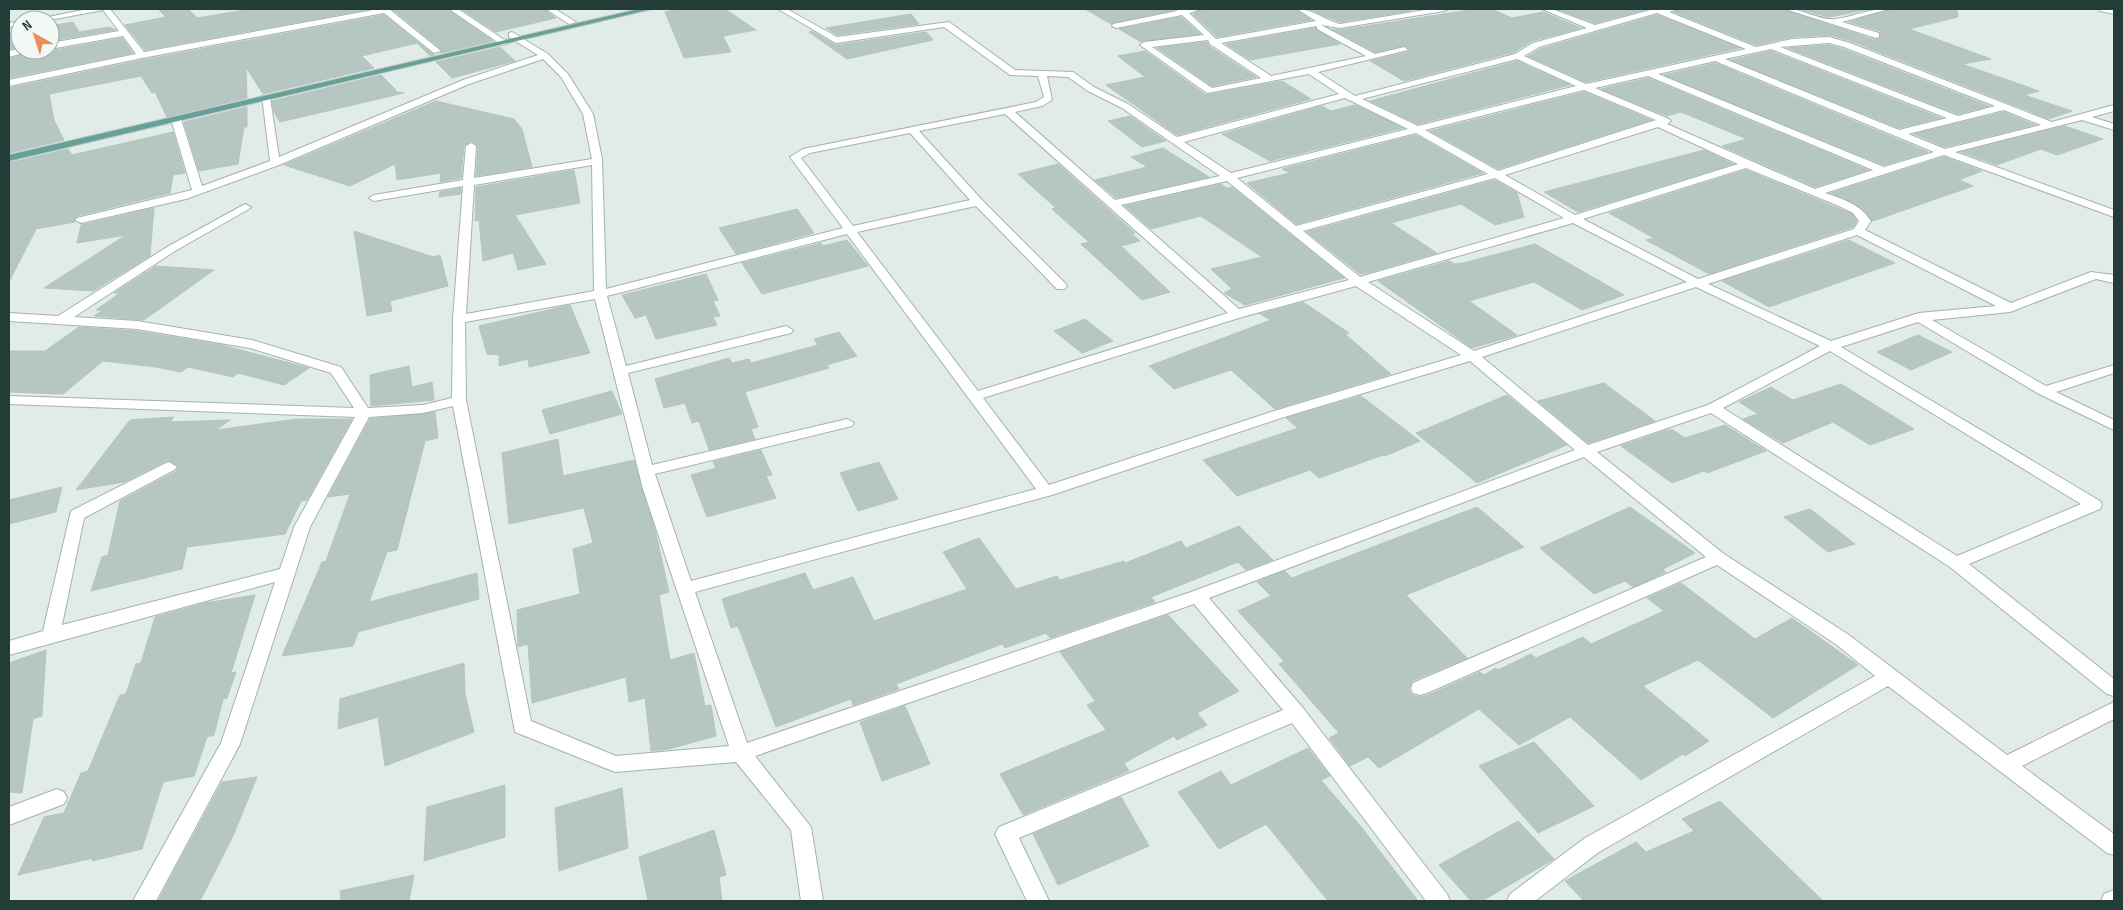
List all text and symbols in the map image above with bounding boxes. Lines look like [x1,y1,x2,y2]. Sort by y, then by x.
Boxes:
north arrow [10,10,60,60]
text: N [19,16,35,34]

